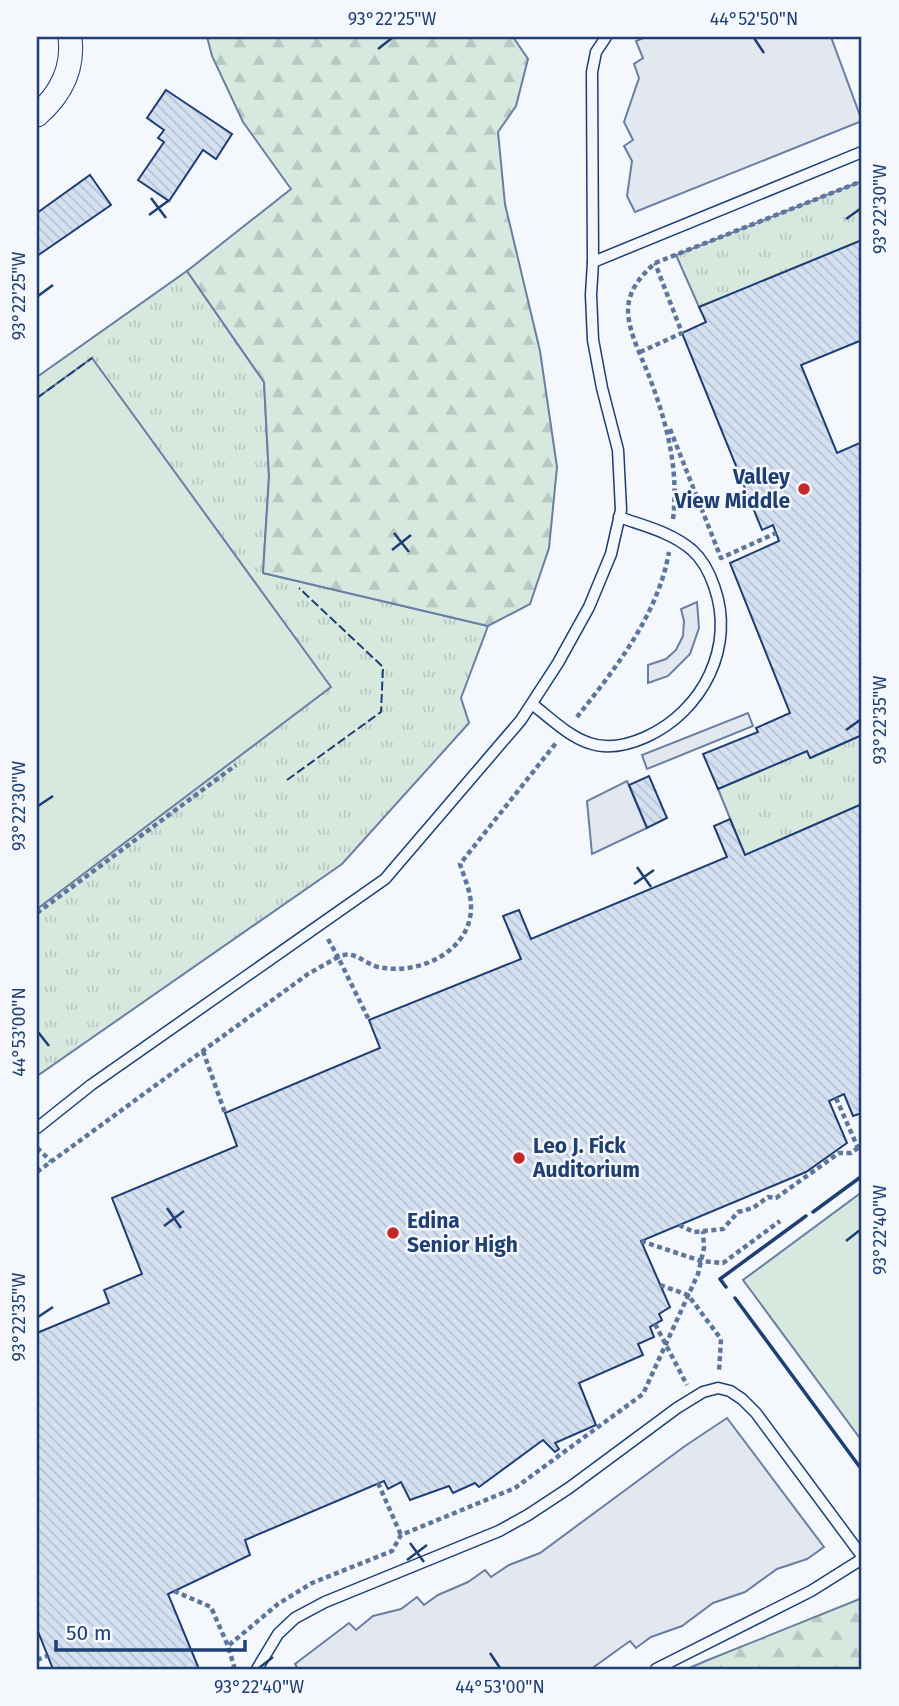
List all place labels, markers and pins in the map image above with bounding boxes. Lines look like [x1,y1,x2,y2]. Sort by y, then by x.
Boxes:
place label: Valley View Middle [673,464,790,514]
marker: Valley View Middle [796,481,812,497]
place label: Leo J. Fick Auditorium [532,1133,640,1183]
marker: Leo J. Fick Auditorium [511,1150,527,1166]
place label: Edina Senior High [407,1208,518,1258]
marker: Edina Senior High [385,1225,401,1241]

